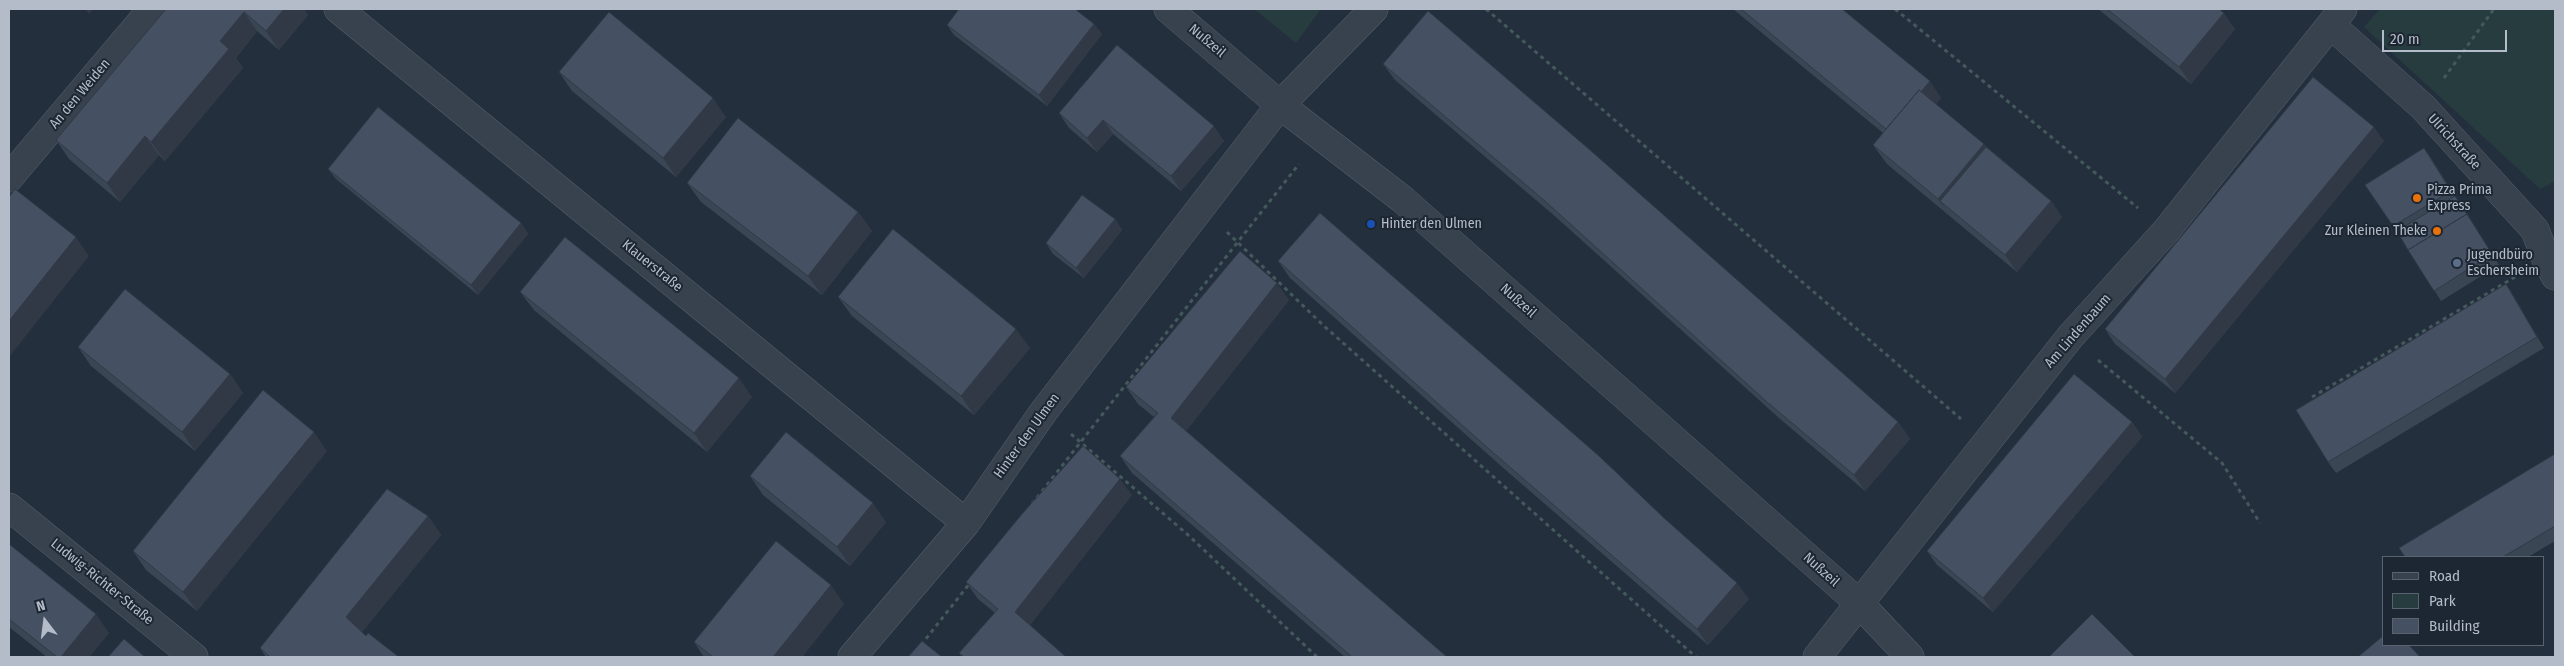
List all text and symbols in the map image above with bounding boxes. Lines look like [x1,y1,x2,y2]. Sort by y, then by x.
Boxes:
scale bar [2384,20,2509,52]
street label: Nußzeil [1185,21,1229,61]
text: 20 m [2390,30,2420,48]
street label: An den Weiden [46,56,114,132]
street label: Ulrichstraße [2424,111,2484,173]
place label: Pizza Prima Express [2427,182,2492,214]
marker: Pizza Prima Express [2411,192,2423,204]
place label: Hinter den Ulmen [1381,216,1482,232]
marker: Hinter den Ulmen [1365,218,1377,230]
place label: Zur Kleinen Theke [2325,223,2427,239]
marker: Zur Kleinen Theke [2431,225,2443,237]
street label: Klauerstraße [618,236,686,296]
place label: Jugendbüro Eschersheim [2467,247,2539,280]
marker: Jugendbüro Eschersheim [2451,257,2463,269]
street label: Nußzeil [1496,280,1540,322]
street label: Am Lindenbaum [2041,291,2115,371]
street label: Hinter den Ulmen [991,390,1063,482]
street label: Ludwig-Richter-Straße [47,535,157,629]
street label: Nußzeil [1799,549,1843,591]
legend [2382,556,2544,646]
text: Road [2429,567,2460,585]
text: Park [2429,592,2456,610]
north arrow [20,596,70,646]
text: N [35,597,47,615]
text: Building [2429,617,2480,635]

